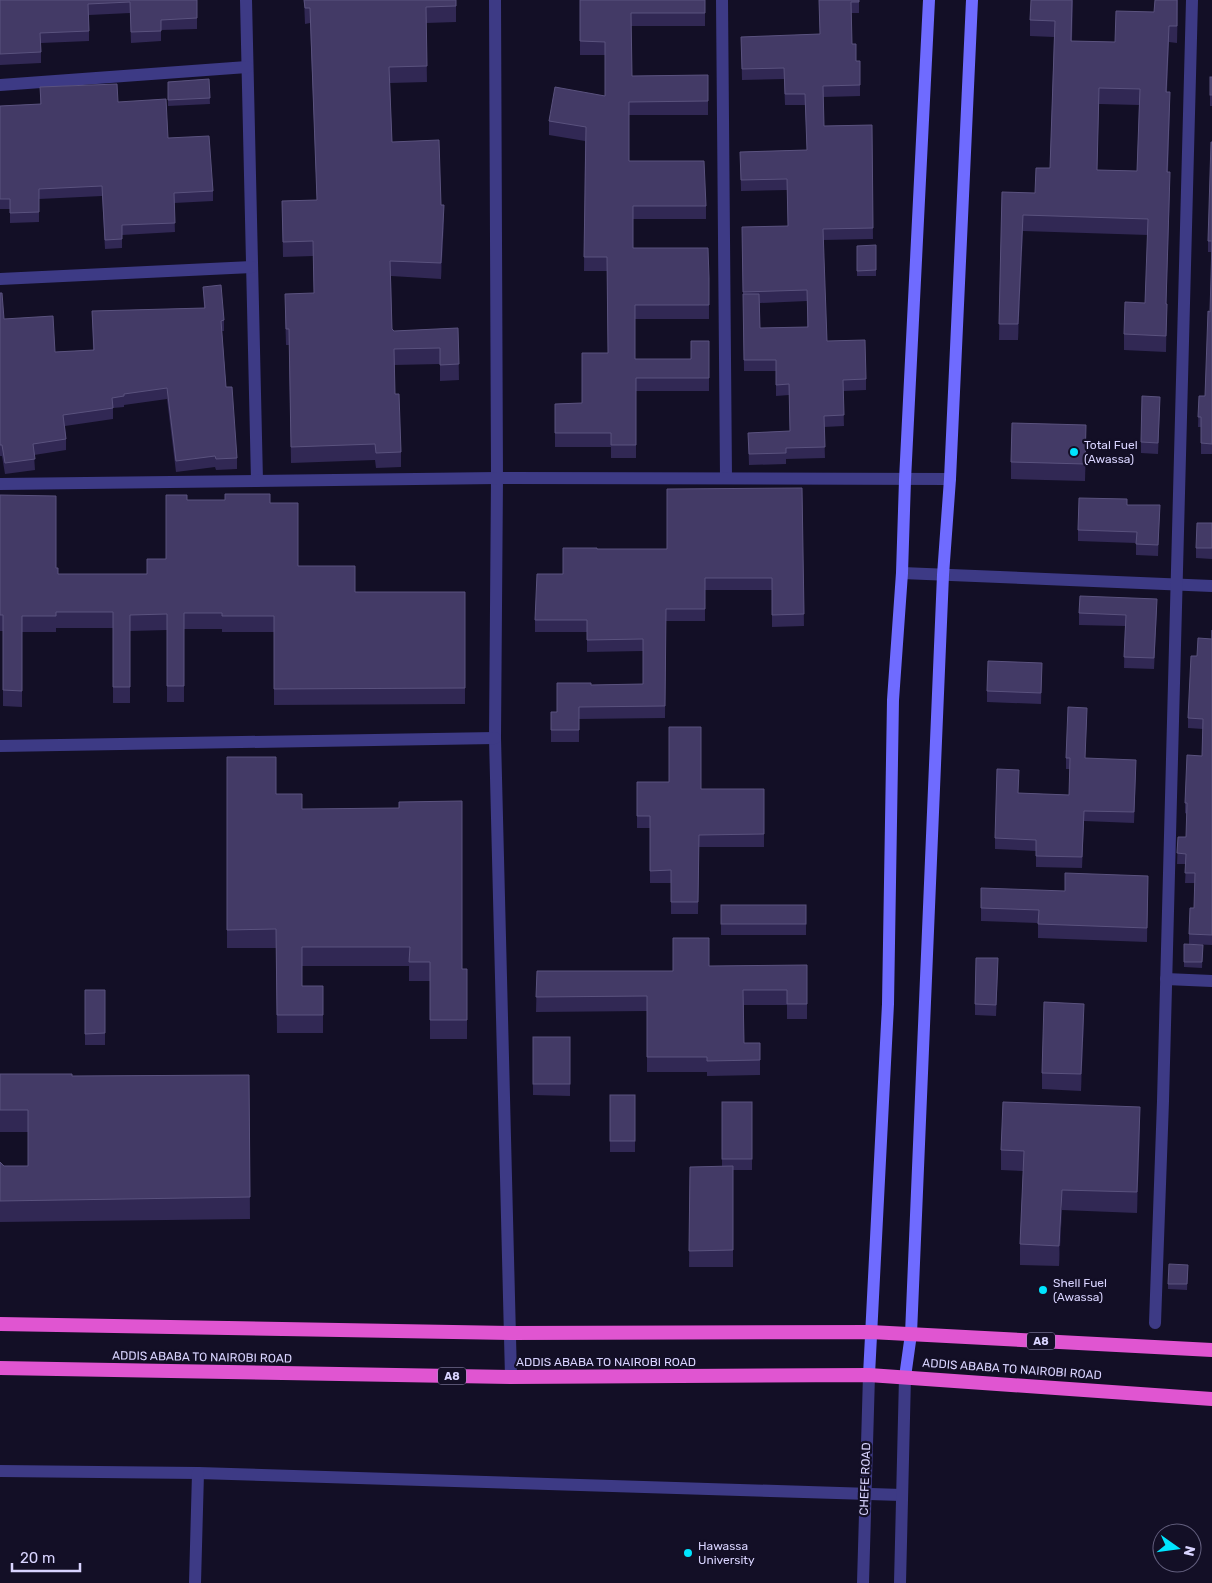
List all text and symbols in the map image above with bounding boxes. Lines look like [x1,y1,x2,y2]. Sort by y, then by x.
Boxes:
place label: Total Fuel (Awassa) [1084,438,1138,466]
marker: Total Fuel (Awassa) [1068,446,1080,458]
place label: Shell Fuel (Awassa) [1053,1276,1107,1304]
marker: Shell Fuel (Awassa) [1037,1284,1049,1296]
road number: A8 [1027,1332,1055,1350]
street label: ADDIS ABABA TO NAIROBI ROAD [112,1348,292,1366]
street label: ADDIS ABABA TO NAIROBI ROAD [516,1355,696,1369]
street label: ADDIS ABABA TO NAIROBI ROAD [922,1356,1102,1382]
road number: A8 [438,1368,466,1384]
street label: CHEFE ROAD [857,1442,873,1516]
north arrow [1152,1523,1202,1573]
place label: Hawassa University [698,1539,755,1567]
scale bar [12,1540,80,1572]
text: N [1180,1544,1199,1558]
marker: Hawassa University [682,1547,694,1559]
text: 20 m [20,1549,55,1567]

